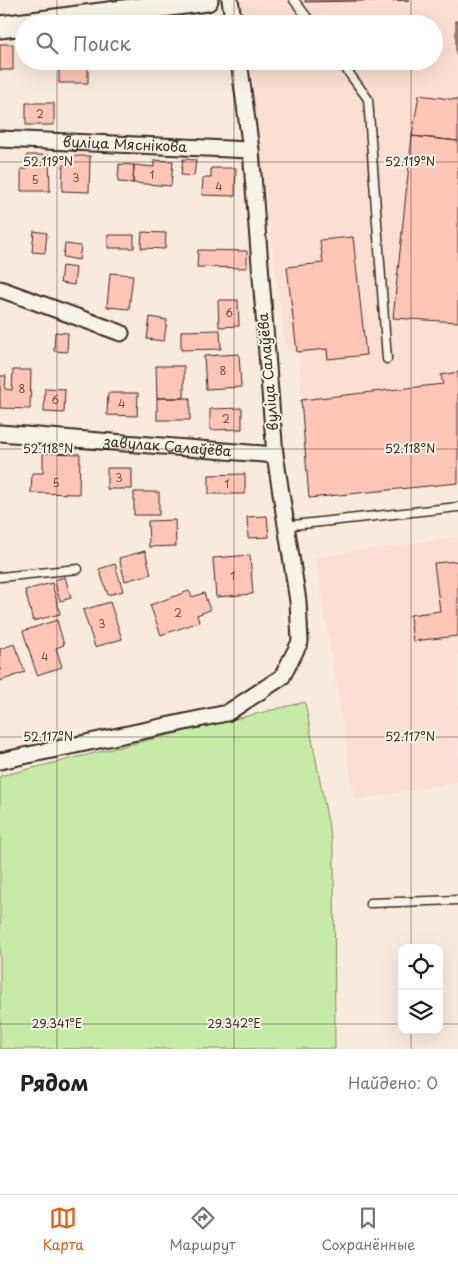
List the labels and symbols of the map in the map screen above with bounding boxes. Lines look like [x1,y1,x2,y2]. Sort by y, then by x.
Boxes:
house number: 2 [36,105,44,122]
street label: вуліца Мяснікова [62,131,188,157]
text: 52.119°N [23,152,73,170]
text: 52.119°N [385,152,435,170]
house number: 1 [150,166,155,183]
house number: 3 [72,169,80,186]
house number: 5 [31,171,39,188]
house number: 4 [215,178,223,195]
house number: 6 [225,304,233,321]
street label: вуліца Салаўёва [252,312,283,432]
house number: 8 [220,362,227,379]
house number: 8 [19,380,26,397]
house number: 6 [51,391,59,408]
house number: 4 [118,395,126,412]
house number: 2 [222,410,230,427]
street label: завулак Салаўёва [102,430,233,462]
text: 52.118°N [23,439,73,457]
text: 52.118°N [385,439,435,457]
house number: 3 [115,469,123,486]
house number: 5 [52,474,60,491]
house number: 1 [225,475,230,492]
house number: 1 [231,567,236,584]
house number: 2 [174,604,182,621]
house number: 3 [98,615,106,632]
house number: 4 [41,648,49,665]
text: 52.117°N [23,727,73,745]
text: 52.117°N [385,727,435,745]
text: 29.341°E [32,1014,82,1032]
text: 29.342°E [207,1014,261,1032]

